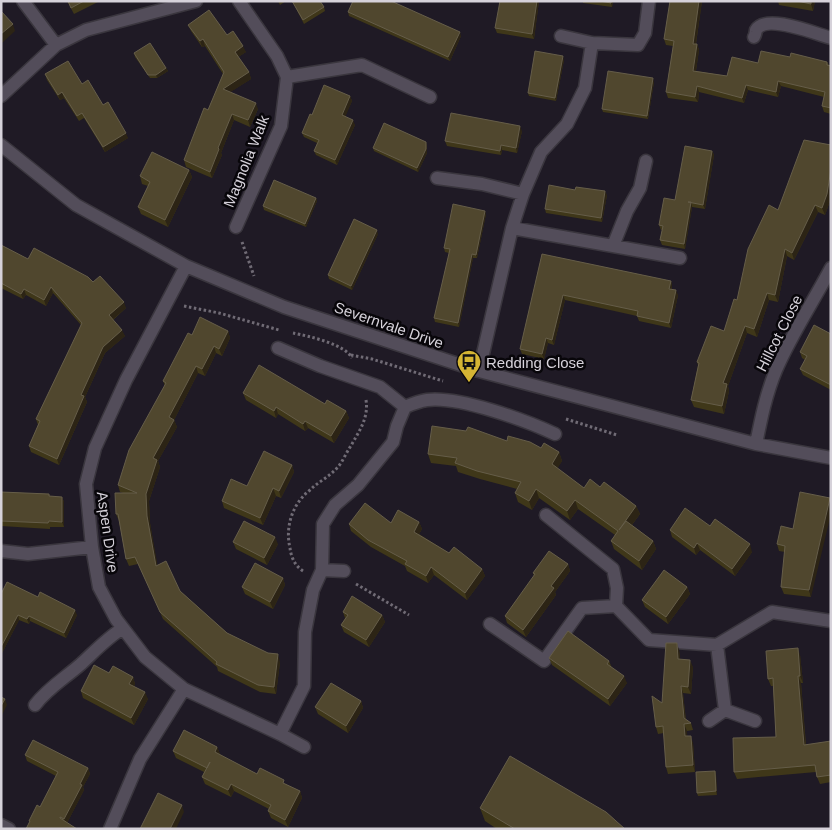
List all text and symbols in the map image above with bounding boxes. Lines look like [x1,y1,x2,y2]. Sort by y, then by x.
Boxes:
street label: Magnolia Walk [220,112,272,210]
street label: Hillcot Close [753,292,805,374]
street label: Severnvale Drive [332,298,446,352]
bus stop icon: Redding Close [456,349,482,383]
place label: Redding Close [486,354,584,371]
street label: Aspen Drive [94,490,122,574]

